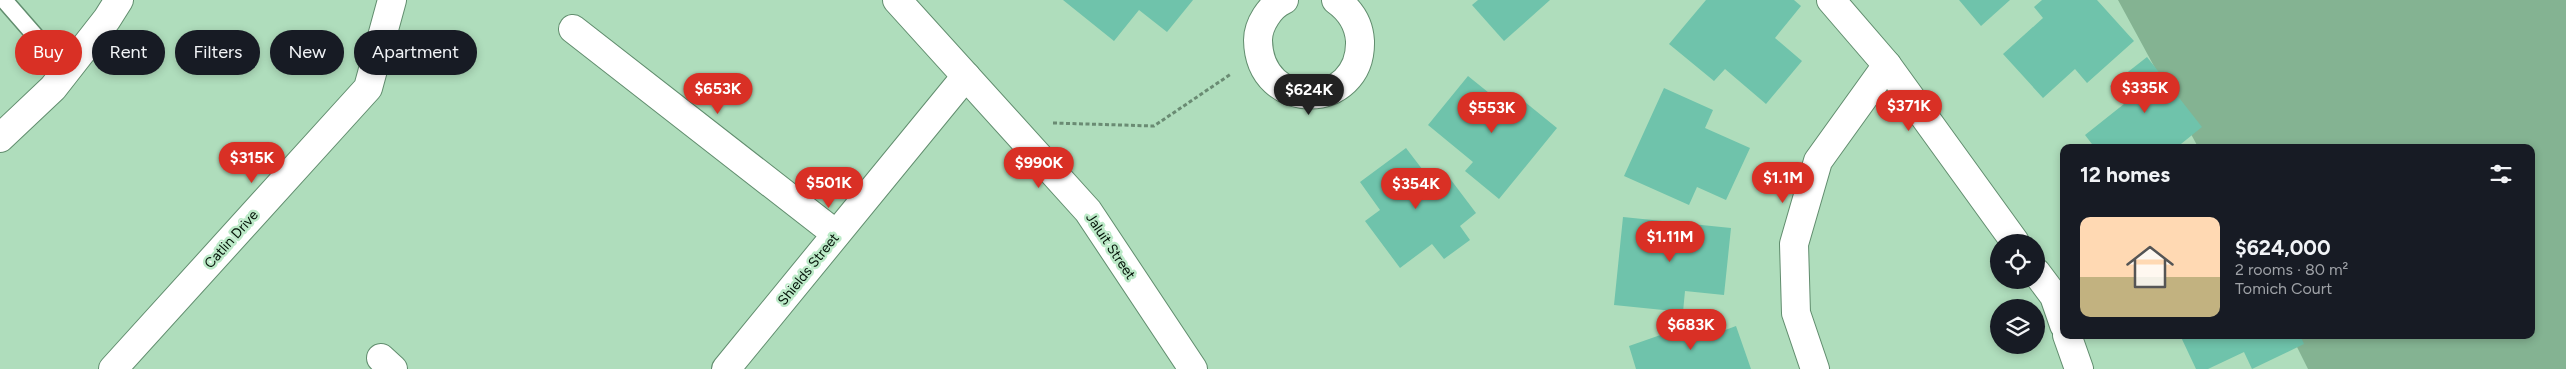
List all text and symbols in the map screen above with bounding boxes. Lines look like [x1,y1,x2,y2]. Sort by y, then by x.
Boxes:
chip: Buy [15,30,82,75]
chip: Rent [92,30,165,75]
chip: Filters [175,30,260,75]
chip: New [270,30,344,75]
chip: Apartment [354,30,477,75]
pin: $653K [683,72,753,115]
pin: $335K [2110,72,2180,114]
pin: $624K [1274,74,1344,116]
text: $335K [2122,78,2168,97]
text: $653K [695,79,742,98]
text: $624K [1285,80,1333,99]
pin: $371K [1874,90,1944,132]
pin: $553K [1457,92,1527,134]
text: $371K [1887,96,1931,115]
text: $553K [1468,98,1516,117]
pin: $315K [217,142,287,184]
pin: $990K [1004,146,1074,189]
text: $315K [230,148,274,167]
text: $990K [1015,153,1063,172]
icon: filters [2487,160,2515,188]
pin: $1.1M [1748,162,1818,204]
text: 12 homes [2080,162,2170,187]
pin: $501K [794,166,864,209]
pin: $354K [1381,168,1451,210]
text: $1.1M [1763,168,1803,187]
text: $501K [806,173,852,192]
text: $354K [1392,174,1440,193]
street label: Catlin Drive [201,206,262,272]
street label: Jaluit Street [1082,210,1139,283]
pin: $1.11M [1629,220,1711,263]
text: $1.11M [1647,227,1693,246]
street label: Shields Street [774,230,843,309]
map controls [1990,234,2045,354]
button: locate [1990,234,2045,289]
text: $624,000 [2235,235,2331,260]
icon: home [2120,237,2180,297]
text: 2 rooms · 80 m² [2235,260,2348,279]
text: Tomich Court [2235,279,2332,298]
button: layers [1990,299,2045,354]
pin: $683K [1656,308,1726,351]
text: $683K [1667,315,1715,334]

